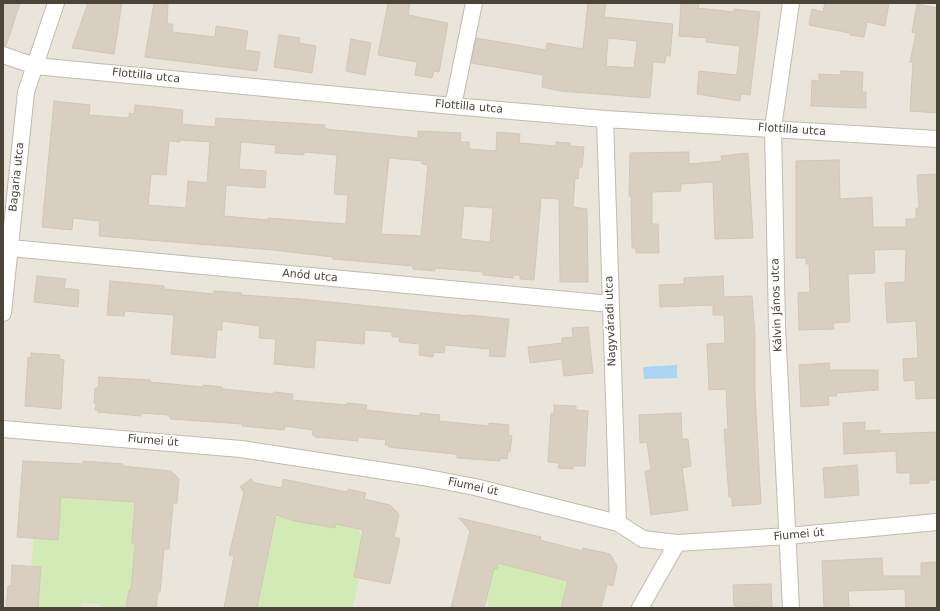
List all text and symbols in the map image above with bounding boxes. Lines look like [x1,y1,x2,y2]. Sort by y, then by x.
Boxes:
street label: Flottilla utca [111,66,181,86]
street label: Flottilla utca [434,97,504,117]
street label: Flottilla utca [758,121,826,139]
street label: Bagaria utca [7,142,27,212]
street label: Kálvin János utca [769,258,785,352]
street label: Anód utca [282,267,338,285]
street label: Nagyváradi utca [603,276,619,366]
street label: Fiumei út [127,432,179,450]
street label: Fiumei út [447,475,499,499]
street label: Fiumei út [773,526,825,544]

